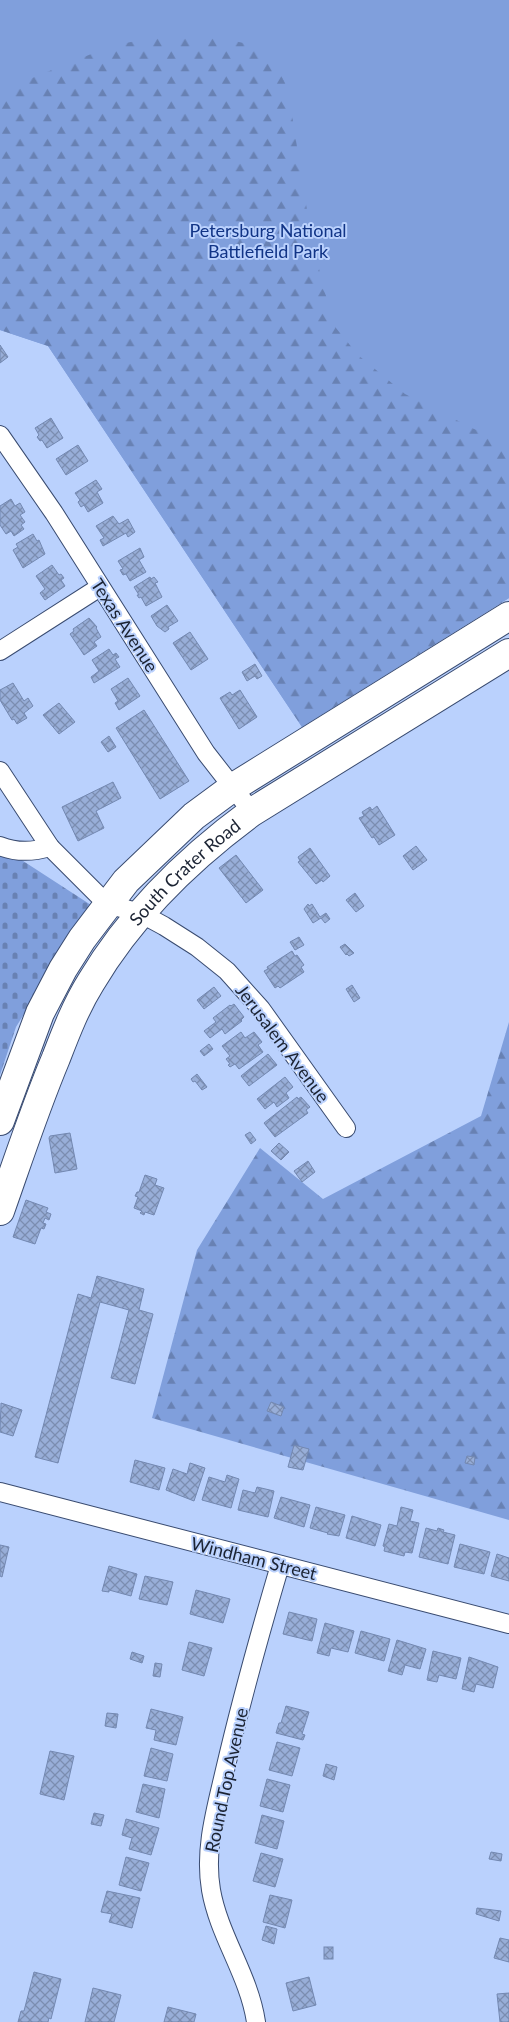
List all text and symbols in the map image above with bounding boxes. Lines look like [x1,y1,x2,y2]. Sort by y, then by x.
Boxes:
park label: Petersburg National Battlefield Park [189,219,347,262]
street label: Texas Avenue [87,574,163,676]
street label: South Crater Road [124,814,244,930]
street label: Jerusalem Avenue [231,980,335,1106]
street label: Windham Street [189,1532,320,1584]
street label: Round Top Avenue [200,1706,252,1854]

